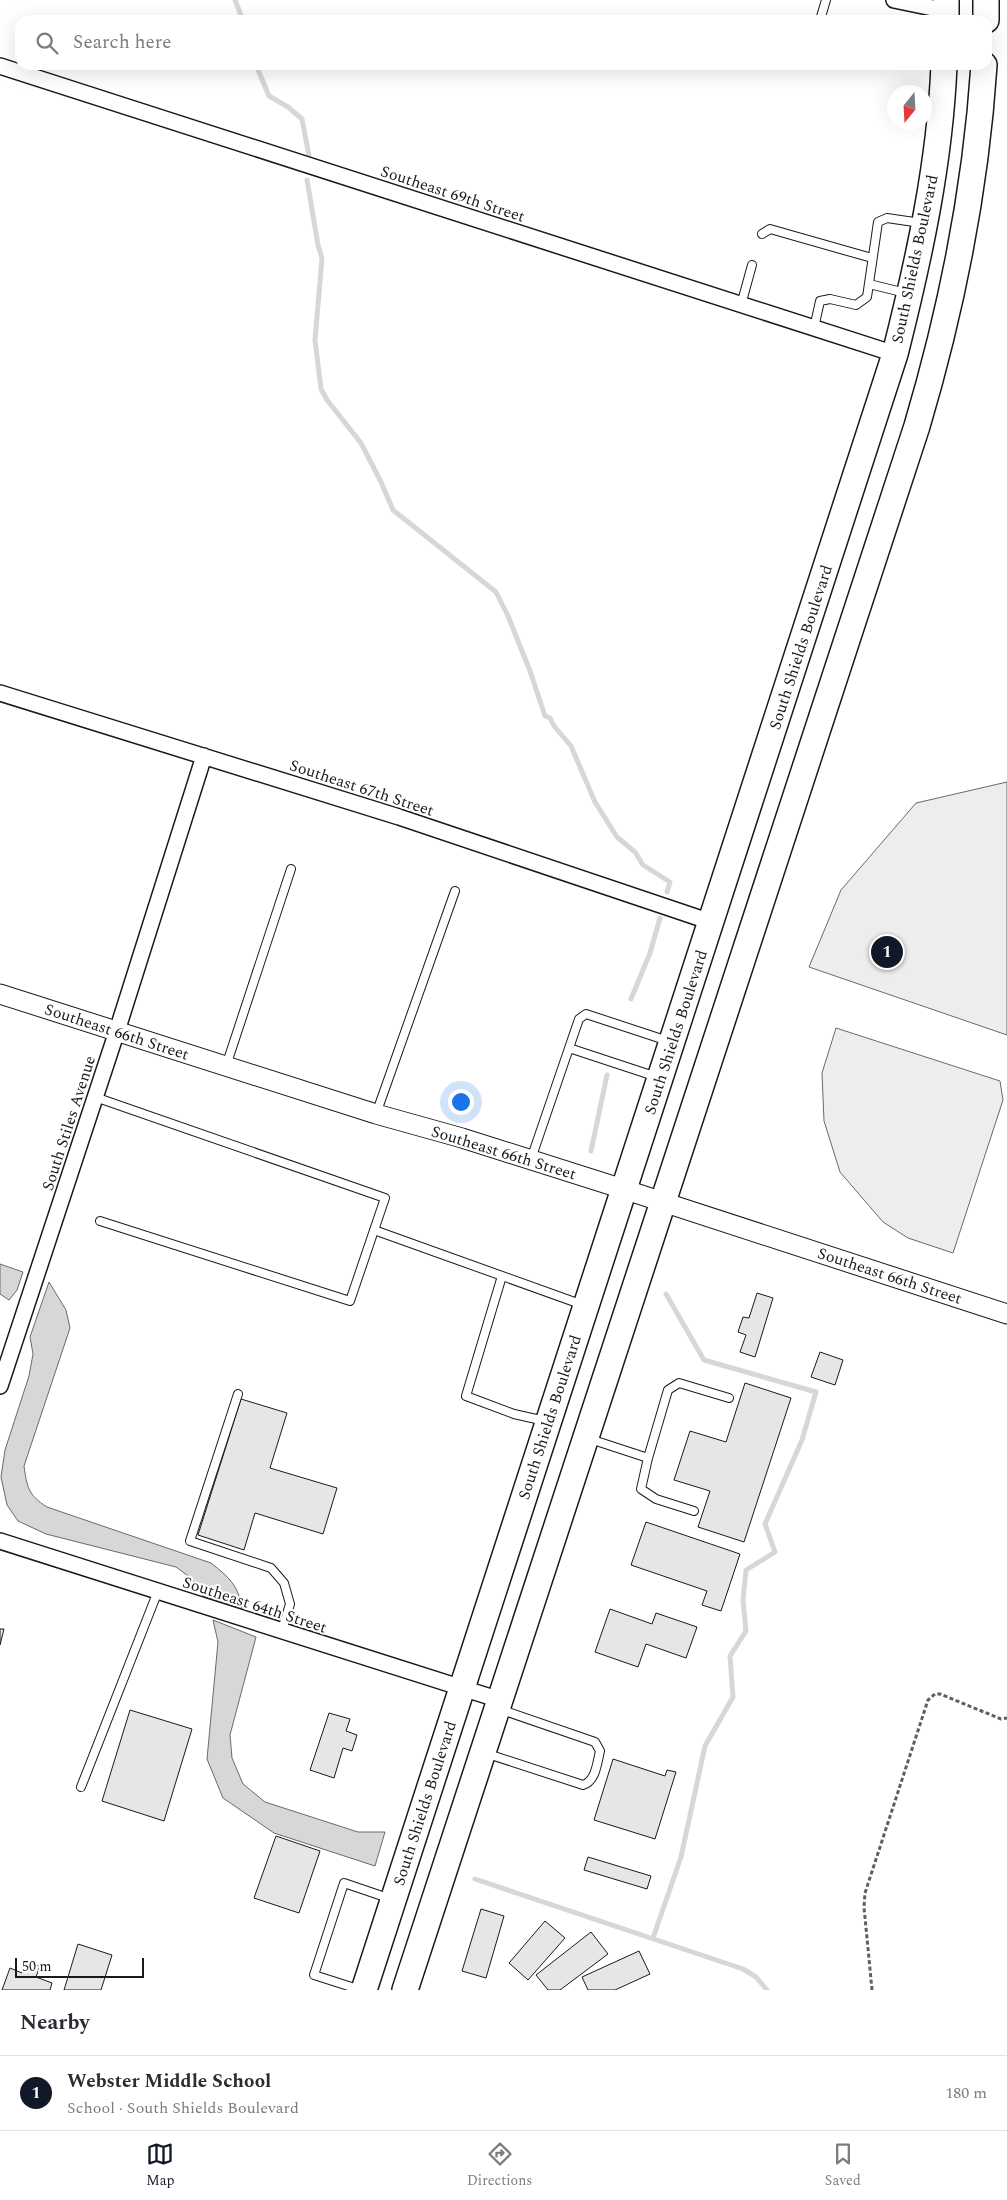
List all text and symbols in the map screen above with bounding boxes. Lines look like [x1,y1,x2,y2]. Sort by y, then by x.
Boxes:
search box [15,15,992,70]
text: Search here [73,28,172,57]
icon: search [33,29,61,57]
north arrow [887,85,932,130]
street label: Southeast 69th Street [377,159,528,229]
street label: South Shields Boulevard [885,173,945,346]
street label: South Shields Boulevard [763,562,839,733]
street label: Southeast 67th Street [286,753,437,823]
pin: 1 [871,933,903,971]
street label: South Shields Boulevard [638,947,714,1118]
street label: Southeast 66th Street [41,997,192,1067]
street label: South Stiles Avenue [36,1053,102,1194]
your location [448,1089,474,1115]
street label: Southeast 66th Street [428,1119,579,1187]
street label: Southeast 66th Street [814,1241,965,1311]
street label: South Shields Boulevard [512,1332,588,1503]
street label: Southeast 64th Street [179,1570,330,1640]
street label: South Shields Boulevard [387,1718,463,1889]
scale bar [15,1955,144,1978]
text: 50 m [22,1956,52,1977]
text: Nearby [20,2007,90,2039]
text: Webster Middle School [67,2067,271,2096]
text: 1 [32,2081,40,2105]
text: 180 m [945,2081,987,2105]
text: School · South Shields Boulevard [67,2096,299,2120]
tab: Map [146,2140,174,2191]
tab: Directions [467,2140,532,2191]
tab: Saved [825,2140,861,2191]

